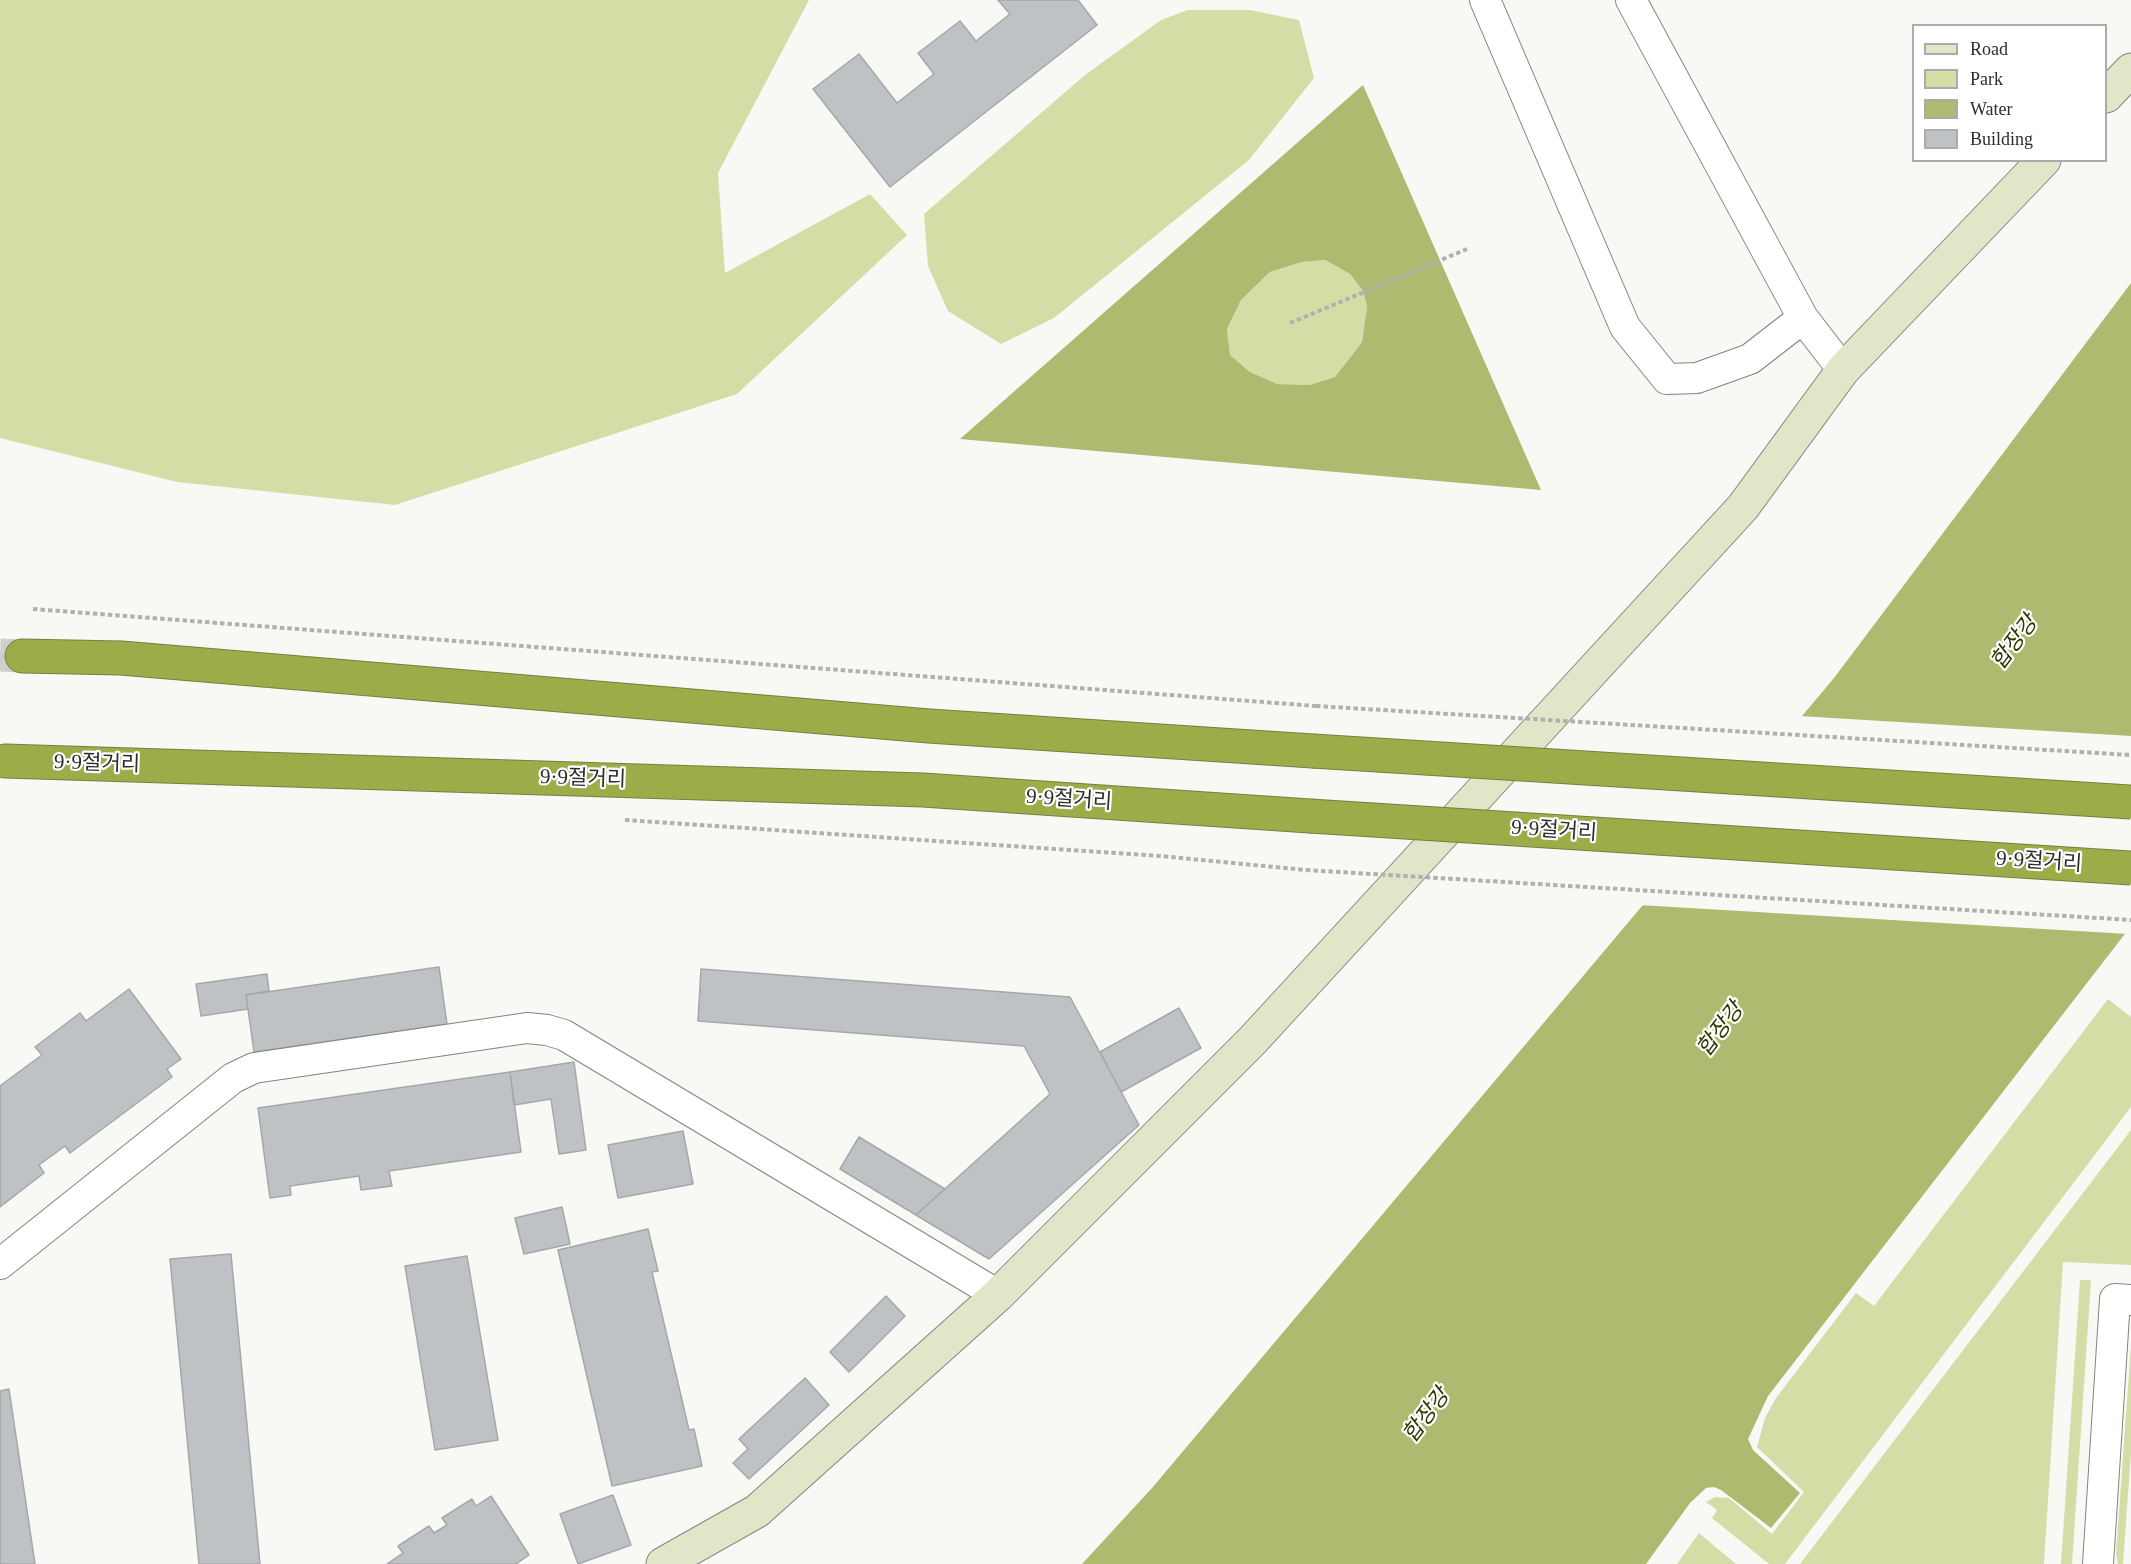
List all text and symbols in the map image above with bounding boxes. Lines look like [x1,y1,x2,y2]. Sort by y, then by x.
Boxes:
legend [1912,24,2107,162]
text: Road [1970,39,2008,59]
text: Park [1970,69,2003,89]
text: Water [1970,99,2013,119]
text: Building [1970,129,2033,149]
water label: 합장강 [1986,611,2044,675]
street label: 9·9절거리 [54,750,140,778]
street label: 9·9절거리 [540,765,626,793]
street label: 9·9절거리 [1025,784,1113,816]
street label: 9·9절거리 [1510,815,1598,847]
street label: 9·9절거리 [1995,846,2083,878]
water label: 합장강 [1692,998,1750,1062]
water label: 합장강 [1398,1384,1456,1448]

